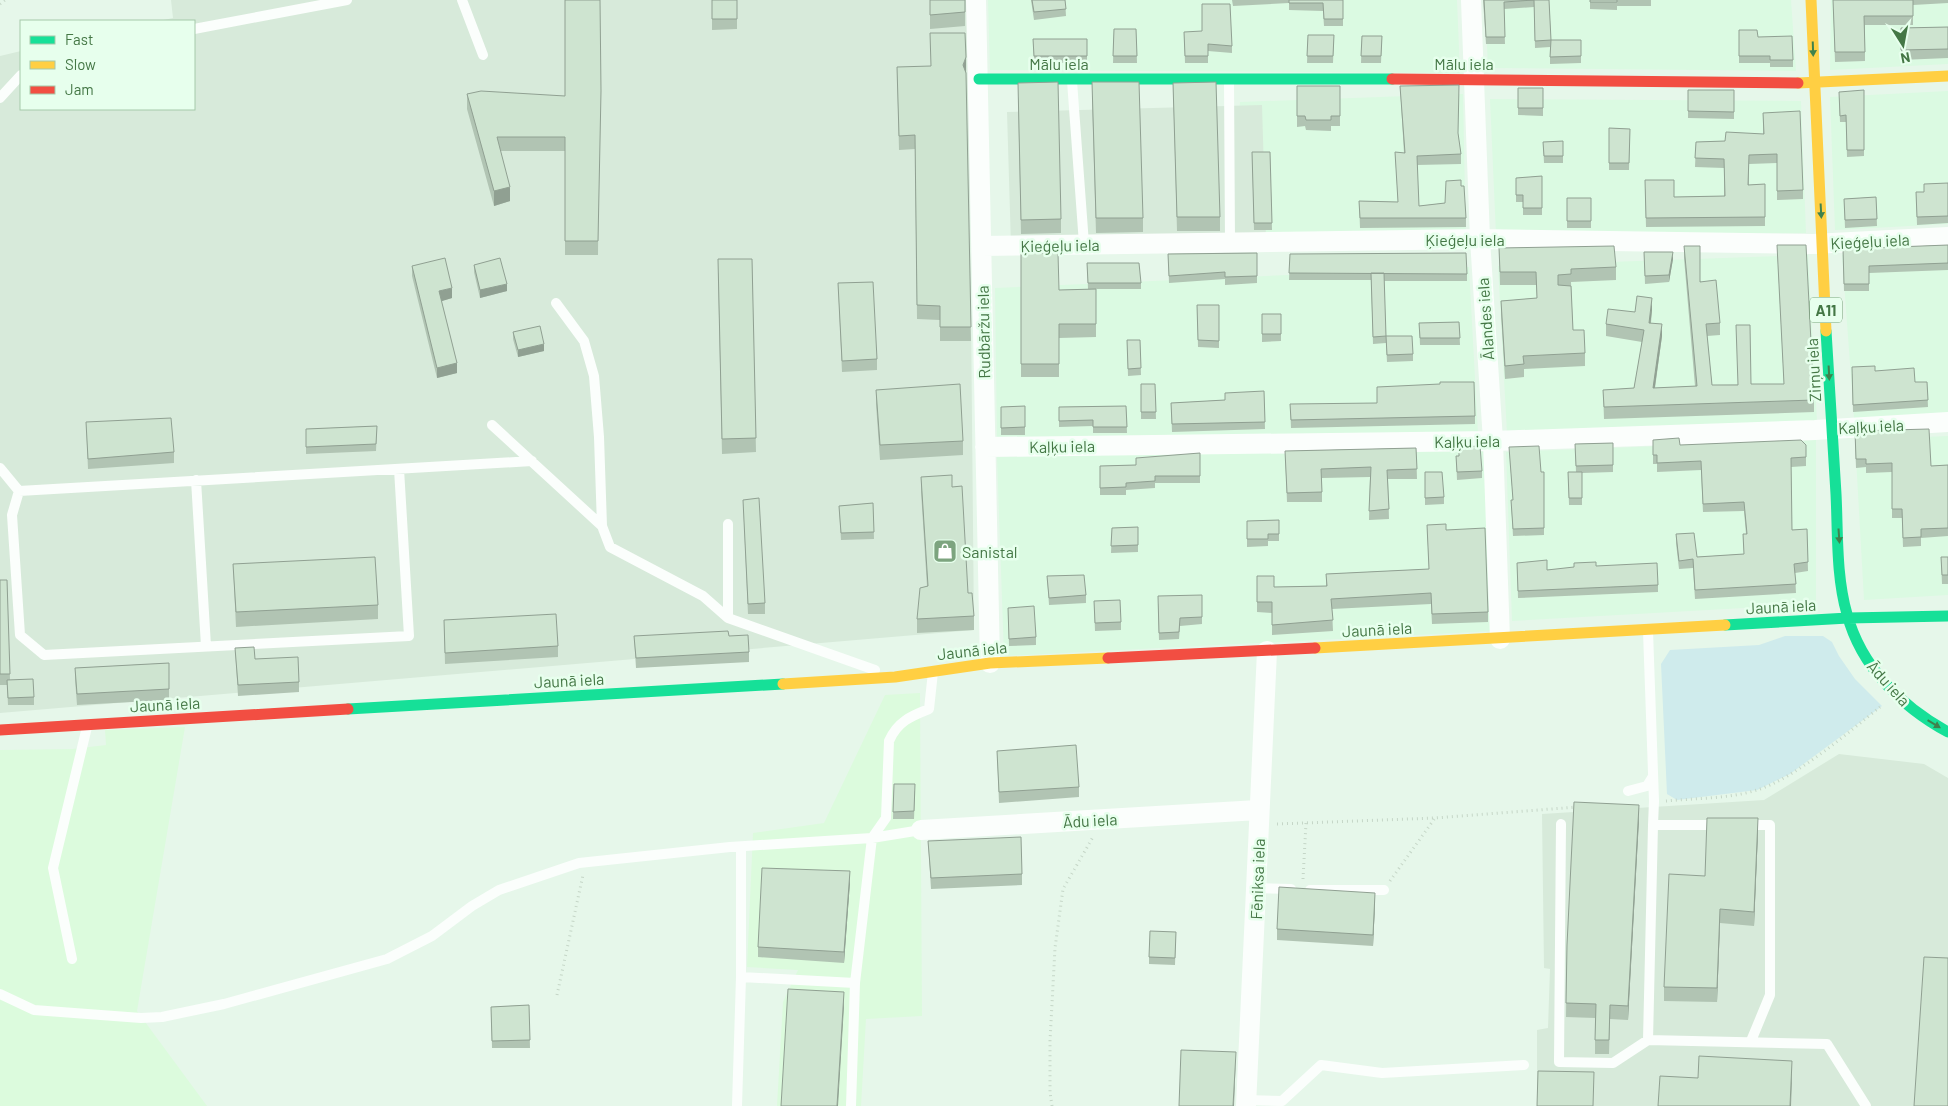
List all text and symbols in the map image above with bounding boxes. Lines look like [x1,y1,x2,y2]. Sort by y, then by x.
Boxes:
legend [20,20,195,110]
north arrow [1878,20,1928,70]
text: Fast [65,30,93,48]
one-way arrow [1809,41,1817,57]
text: N [1899,49,1912,67]
street label: Mālu iela [1029,54,1089,73]
street label: Mālu iela [1434,54,1494,73]
text: Slow [65,55,96,73]
text: Jam [65,80,94,98]
one-way arrow [1817,203,1825,219]
street label: Ķieģeļu iela [1830,229,1910,253]
street label: Ķieģeļu iela [1425,230,1505,249]
street label: Ķieģeļu iela [1020,235,1100,255]
street label: Ālandes iela [1473,277,1497,361]
street label: Rudbāržu iela [973,285,993,379]
road number: A11 [1810,298,1842,322]
street label: Zirņu iela [1802,338,1824,402]
one-way arrow [1826,366,1834,382]
street label: Kaļķu iela [1838,415,1904,437]
street label: Kaļķu iela [1434,431,1500,451]
street label: Kaļķu iela [1029,436,1095,456]
one-way arrow [1835,528,1843,544]
shop icon: Sanistal [932,538,958,564]
place label: Sanistal [962,542,1018,561]
street label: Jaunā iela [1745,595,1817,617]
street label: Jaunā iela [1341,618,1413,640]
street label: Jaunā iela [936,637,1008,663]
street label: Ādu iela [1864,656,1914,710]
street label: Jaunā iela [533,669,605,691]
street label: Jaunā iela [129,693,201,715]
one-way arrow [1928,720,1941,729]
street label: Ādu iela [1062,809,1118,831]
street label: Fēniksa iela [1246,838,1268,920]

